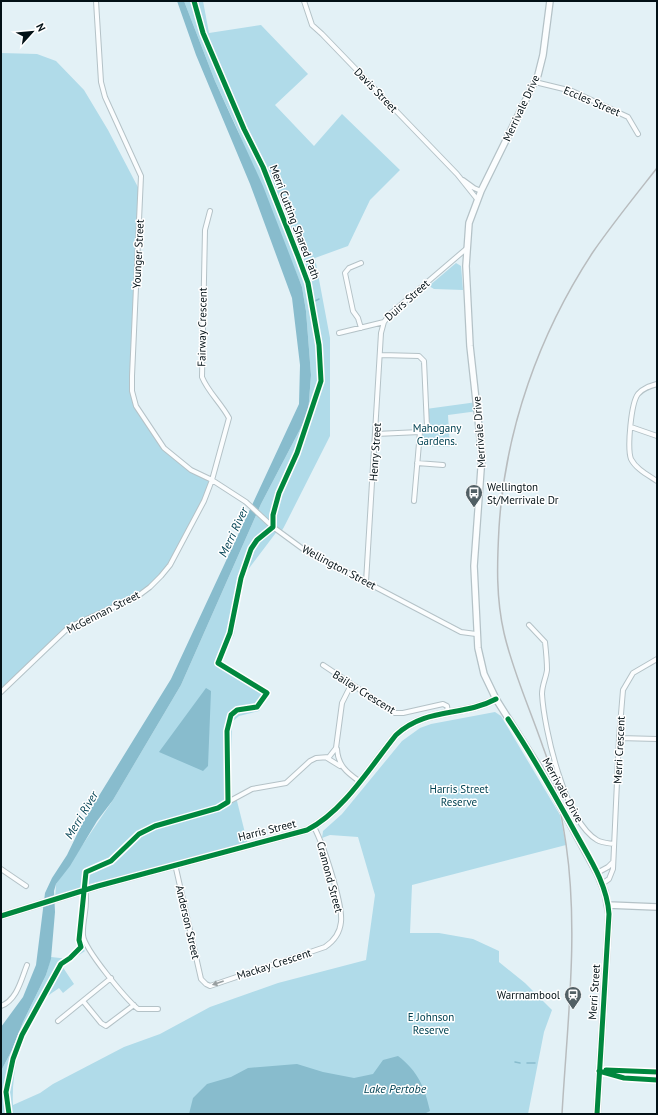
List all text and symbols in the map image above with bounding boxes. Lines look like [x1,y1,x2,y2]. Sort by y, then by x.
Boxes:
north arrow [12,12,52,52]
text: N [33,21,49,34]
street label: Davis Street [351,65,401,115]
street label: Merrivale Drive [499,72,543,144]
street label: Eccles Street [562,83,623,119]
street label: Merri Cutting Shared Path [267,163,323,281]
street label: Younger Street [129,219,147,289]
street label: Duirs Street [382,276,432,324]
street label: Fairway Crescent [194,287,210,367]
street label: Merrivale Drive [469,395,488,468]
park label: Mahogany Gardens. [413,421,462,448]
street label: Henry Street [366,422,384,482]
place label: Wellington St/Merrivale Dr [487,480,559,507]
bus stop icon: Wellington St/Merrivale Dr [464,483,484,508]
water label: Merri River [215,504,251,559]
street label: Wellington Street [299,542,379,593]
street label: McGennan Street [64,587,142,637]
street label: Bailey Crescent [330,667,398,717]
street label: Merri Crescent [610,716,628,784]
street label: Merrivale Drive [539,755,587,825]
park label: Harris Street Reserve [430,782,489,809]
water label: Merri River [61,787,102,842]
street label: Harris Street [237,816,298,844]
street label: Cramond Street [314,840,346,914]
street label: Anderson Street [173,884,203,961]
street label: Mackay Crescent [235,945,313,983]
street label: Merri Street [585,963,603,1020]
one-way arrow [212,980,224,986]
station icon: Warrnambool [563,985,583,1010]
place label: Warrnambool [497,988,561,1002]
park label: E Johnson Reserve [408,1010,454,1037]
water label: Lake Pertobe [364,1081,427,1096]

